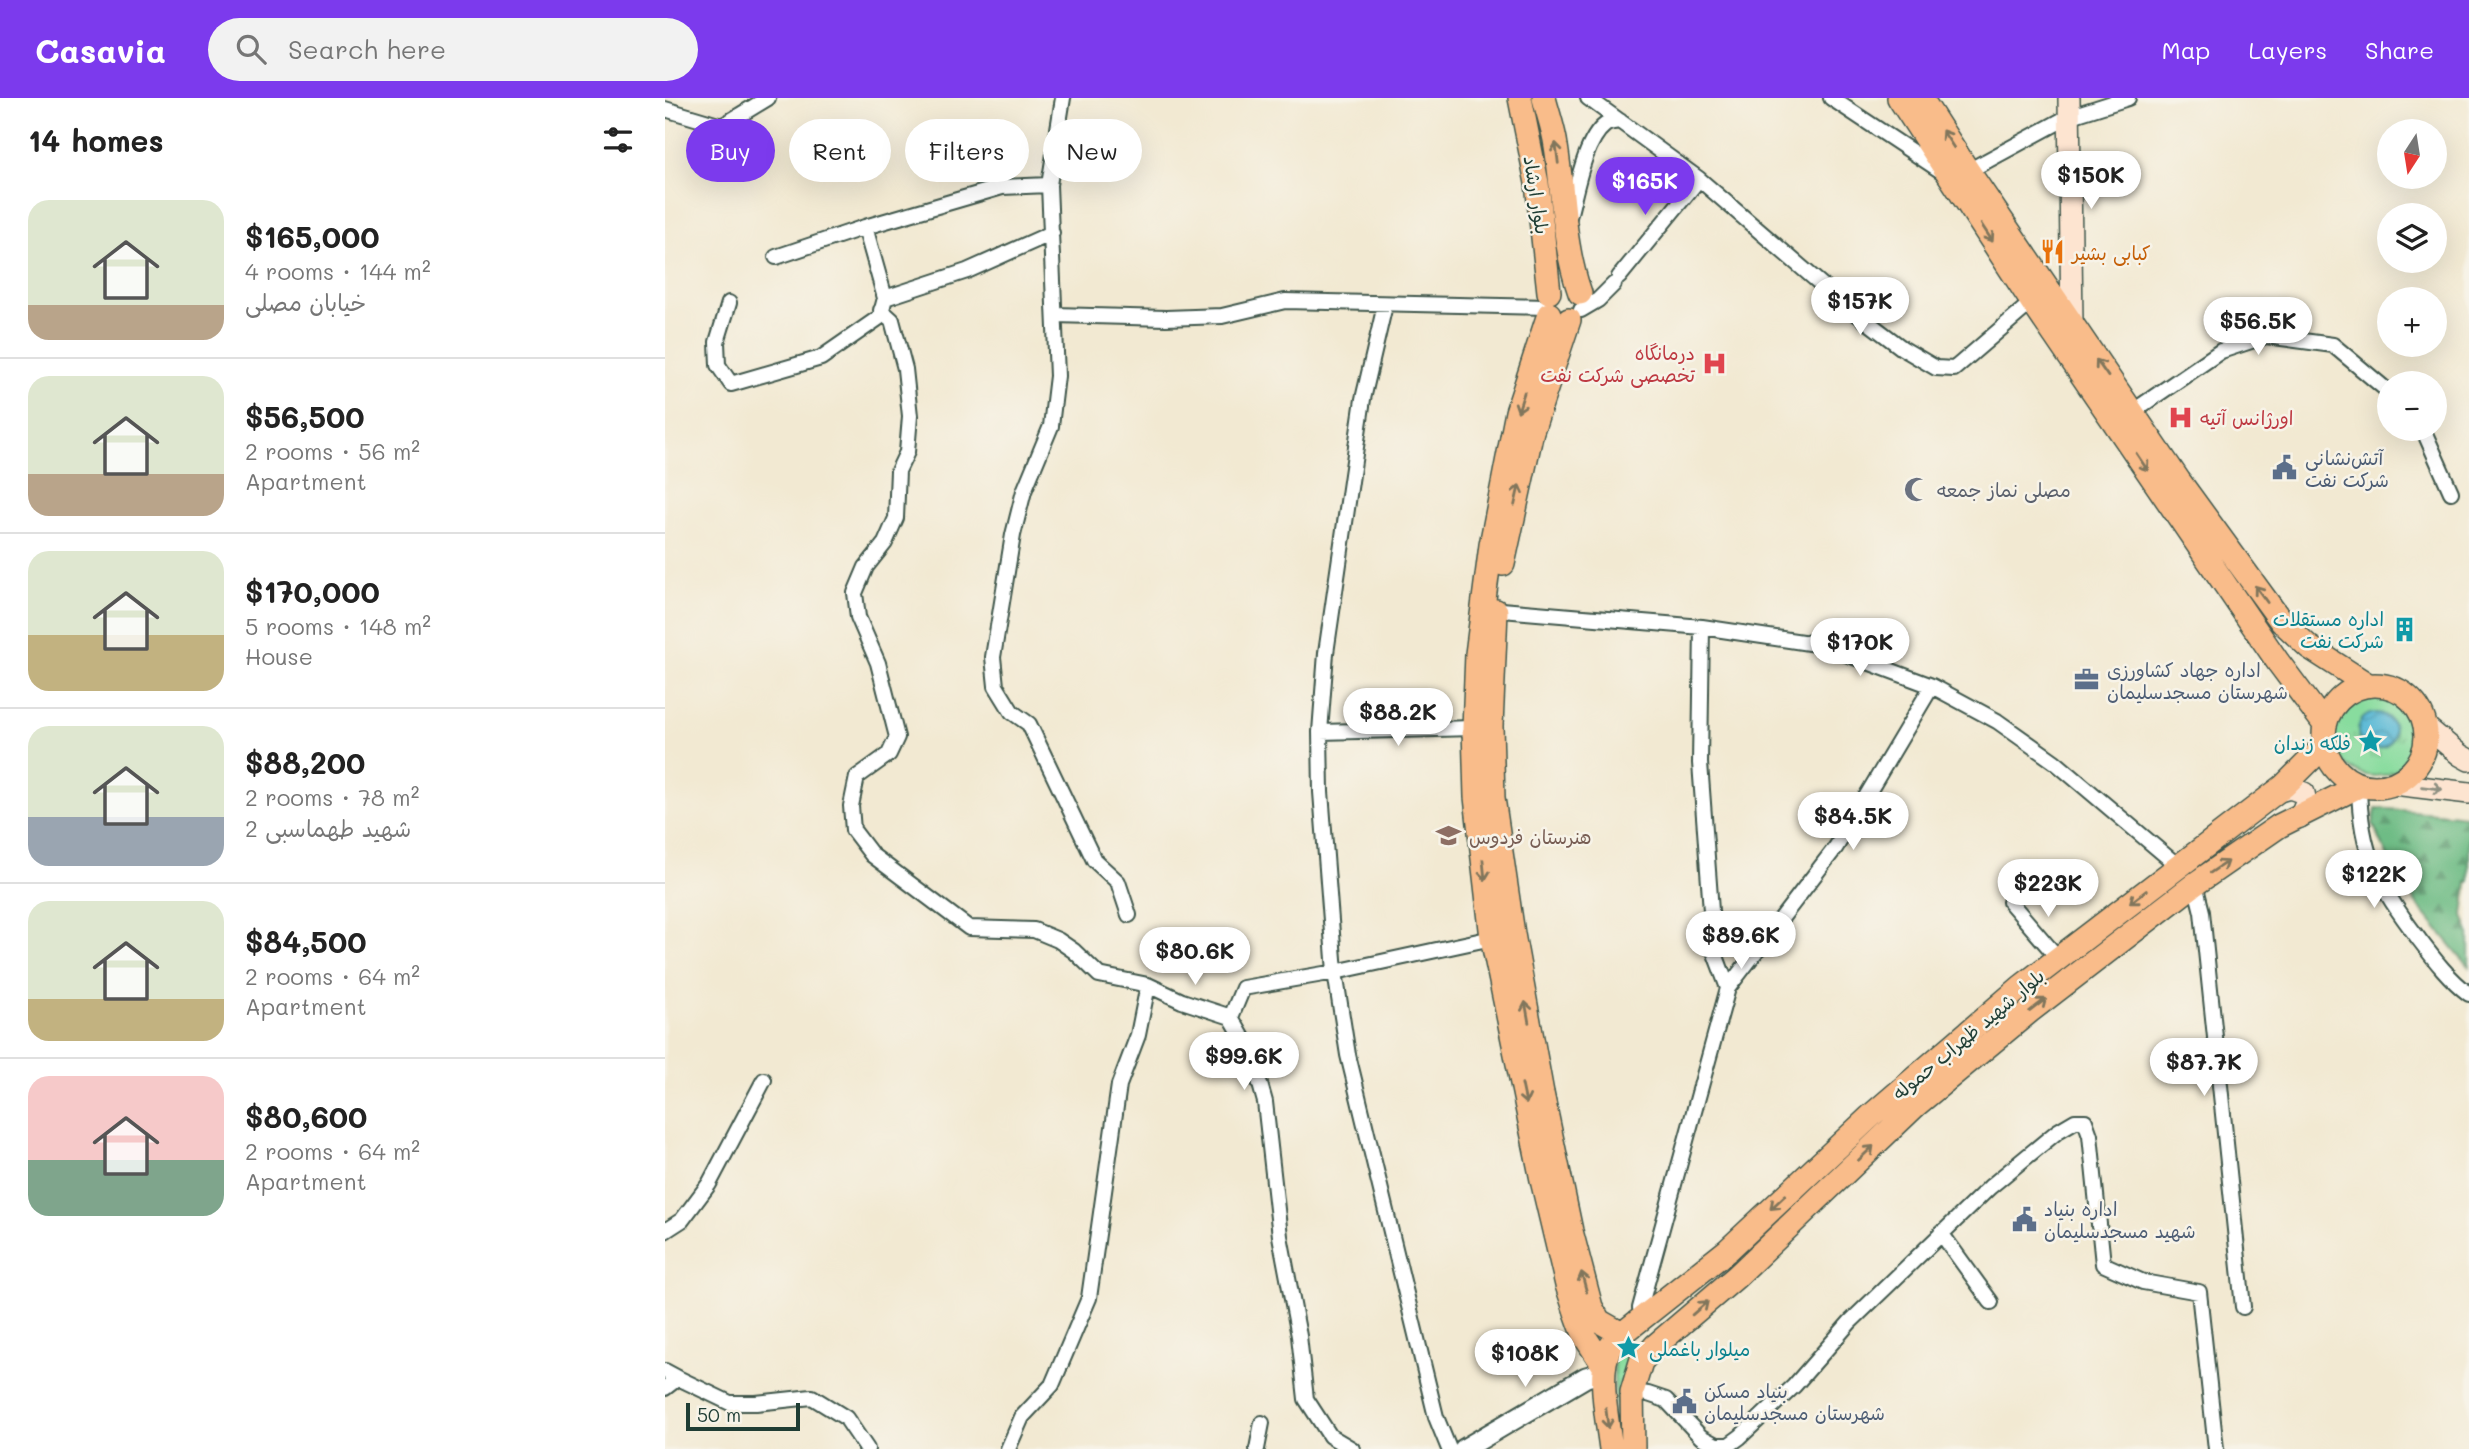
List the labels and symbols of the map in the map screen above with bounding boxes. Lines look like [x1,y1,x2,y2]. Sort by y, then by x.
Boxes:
north arrow [2377,119,2447,189]
one-way arrow [1940,130,1955,149]
one-way arrow [1550,142,1563,165]
pin: $150K [2042,152,2140,211]
street label: بلوار ارشاد [1518,154,1556,236]
pin: $165K [1596,158,1694,217]
one-way arrow [1980,223,1994,243]
restaurant icon: کبابی بشیر [2038,238,2066,266]
place label: کبابی بشیر [2070,240,2151,266]
pin: $157K [1811,278,1909,337]
pin: $56.5K [2201,298,2315,357]
place label: درمانگاه تخصصی شرکت نفت [1540,340,1695,388]
hospital icon: درمانگاه تخصصی شرکت نفت [1701,349,1729,377]
one-way arrow [2095,359,2109,378]
one-way arrow [1513,391,1526,413]
hospital icon: اورژانس آتیه [2166,403,2194,431]
place label: اورژانس آتیه [2200,405,2293,430]
place label: آتش‌نشانی شرکت نفت [2305,445,2389,492]
one-way arrow [2135,452,2149,471]
public building icon: آتش‌نشانی شرکت نفت [2271,454,2299,482]
mosque icon: مصلی نماز جمعه [1903,475,1931,503]
place label: مصلی نماز جمعه [1937,477,2071,503]
one-way arrow [1511,484,1525,507]
one-way arrow [2254,585,2269,604]
place label: اداره مستقلات شرکت نفت [2273,606,2384,653]
building icon: اداره مستقلات شرکت نفت [2390,615,2418,643]
pin: $170K [1811,618,1909,678]
place label: اداره جهاد کشاورزی شهرستان مسجدسلیمان [2107,657,2288,704]
office icon: اداره جهاد کشاورزی شهرستان مسجدسلیمان [2073,666,2101,694]
pin: $88.2K [1341,688,1455,748]
place icon: فلکه زندان [2357,728,2385,756]
place label: فلکه زندان [2274,730,2351,755]
one-way arrow [2420,782,2443,795]
pin: $84.5K [1796,792,1910,852]
school or university icon: هنرستان فردوس [1435,822,1463,850]
place label: هنرستان فردوس [1469,824,1591,849]
pin: $122K [2325,850,2423,910]
one-way arrow [1478,858,1491,881]
pin: $223K [1999,860,2097,919]
one-way arrow [2209,860,2228,874]
one-way arrow [2130,889,2148,904]
pin: $89.6K [1684,912,1798,971]
pin: $80.6K [1138,928,1252,987]
street label: بلوار شهید ظهراب حموله [1887,963,2049,1105]
one-way arrow [2029,997,2047,1012]
one-way arrow [1520,1001,1533,1024]
pin: $99.6K [1187,1032,1301,1092]
pin: $87.7K [2147,1038,2261,1098]
one-way arrow [1518,1082,1532,1105]
one-way arrow [1857,1145,1874,1162]
one-way arrow [1769,1194,1787,1210]
place label: اداره بنیاد شهید مسجدسلیمان [2044,1196,2196,1243]
public building icon: اداره بنیاد شهید مسجدسلیمان [2010,1205,2038,1233]
one-way arrow [1577,1271,1590,1293]
one-way arrow [1690,1300,1708,1316]
pin: $108K [1476,1330,1574,1389]
place icon: میلوار باغملی [1615,1334,1643,1362]
place label: میلوار باغملی [1649,1336,1750,1362]
place label: بنیاد مسکن شهرستان مسجدسلیمان [1704,1378,1885,1425]
public building icon: بنیاد مسکن شهرستان مسجدسلیمان [1670,1387,1698,1415]
scale bar [686,1400,800,1432]
one-way arrow [1600,1406,1613,1428]

